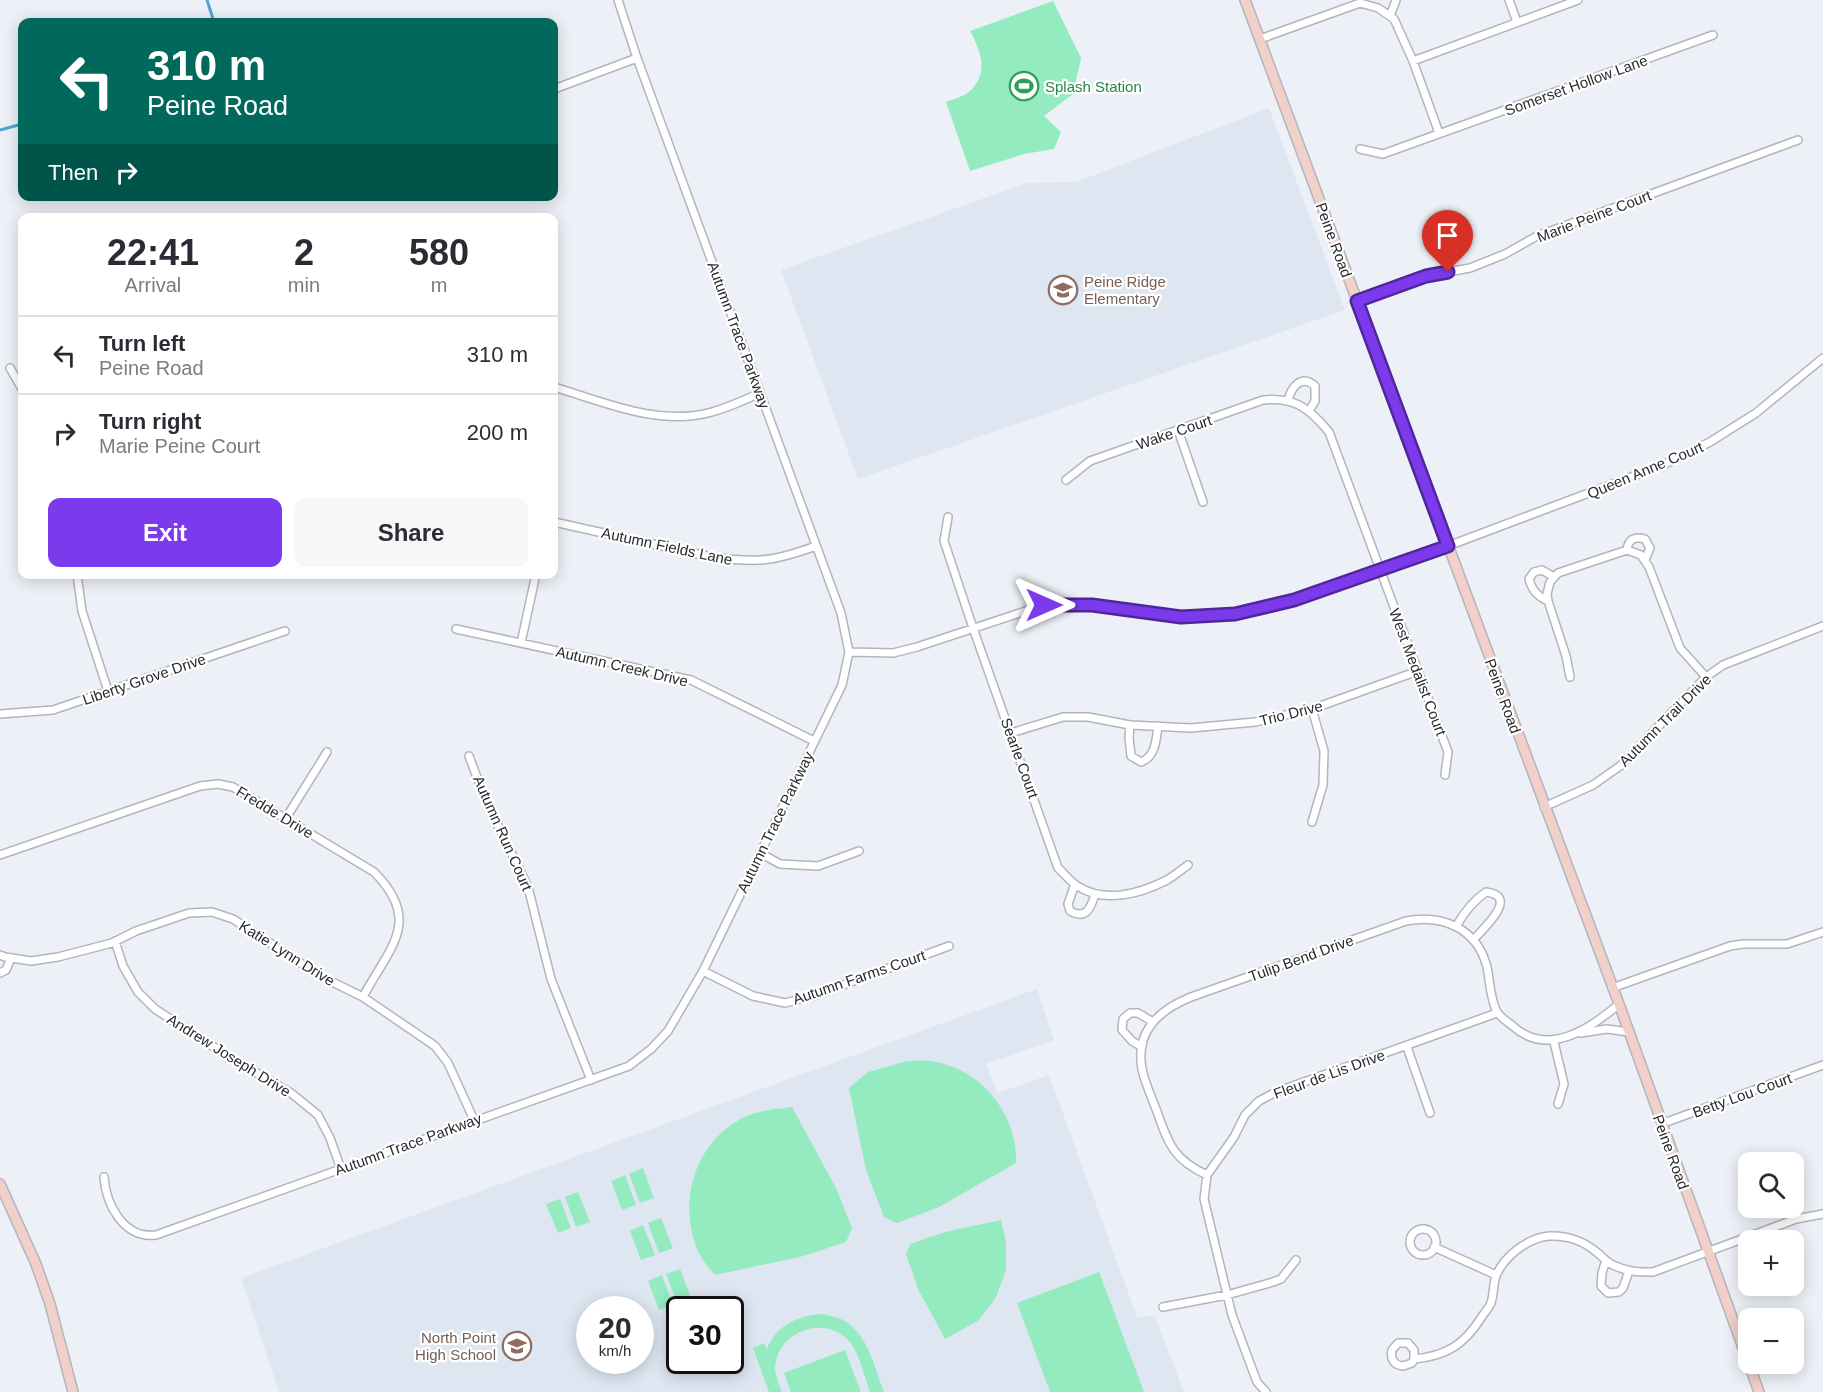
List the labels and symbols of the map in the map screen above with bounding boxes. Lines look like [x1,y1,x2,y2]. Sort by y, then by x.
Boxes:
street label: Somerset Hollow Lane [1502,51,1650,119]
sports icon: Splash Station [1008,70,1040,102]
place label: Splash Station [1045,78,1142,95]
street label: Marie Peine Court [1535,186,1654,246]
street label: Peine Road [1313,200,1355,280]
pin [1422,210,1473,272]
street label: Autumn Trace Parkway [704,259,774,411]
place label: Peine Ridge Elementary [1084,273,1166,307]
school or university icon: Peine Ridge Elementary [1047,274,1079,306]
street label: Wake Court [1134,411,1215,453]
street label: Queen Anne Court [1584,438,1706,502]
street label: Autumn Fields Lane [600,524,734,568]
position arrow [1012,573,1076,637]
street label: West Medalist Court [1386,606,1450,739]
street label: Autumn Creek Drive [554,643,690,689]
street label: Liberty Grove Drive [80,650,208,708]
street label: Peine Road [1482,656,1524,736]
street label: Autumn Trail Drive [1615,670,1715,770]
street label: Trio Drive [1258,697,1324,729]
street label: Searle Court [998,716,1043,801]
street label: Autumn Trace Parkway [733,748,817,895]
street label: Autumn Run Court [470,773,536,894]
street label: Fredde Drive [233,782,317,842]
street label: Katie Lynn Drive [236,917,338,989]
street label: Tulip Bend Drive [1246,931,1356,985]
street label: Autumn Farms Court [790,946,928,1008]
street label: Andrew Joseph Drive [164,1010,294,1100]
street label: Fleur de Lis Drive [1271,1046,1387,1102]
street label: Betty Lou Court [1690,1069,1795,1121]
street label: Autumn Trace Parkway [332,1109,484,1179]
street label: Peine Road [1650,1112,1692,1192]
speed limit sign: 30 [666,1296,744,1374]
place label: North Point High School [415,1329,497,1363]
school or university icon: North Point High School [501,1330,533,1362]

